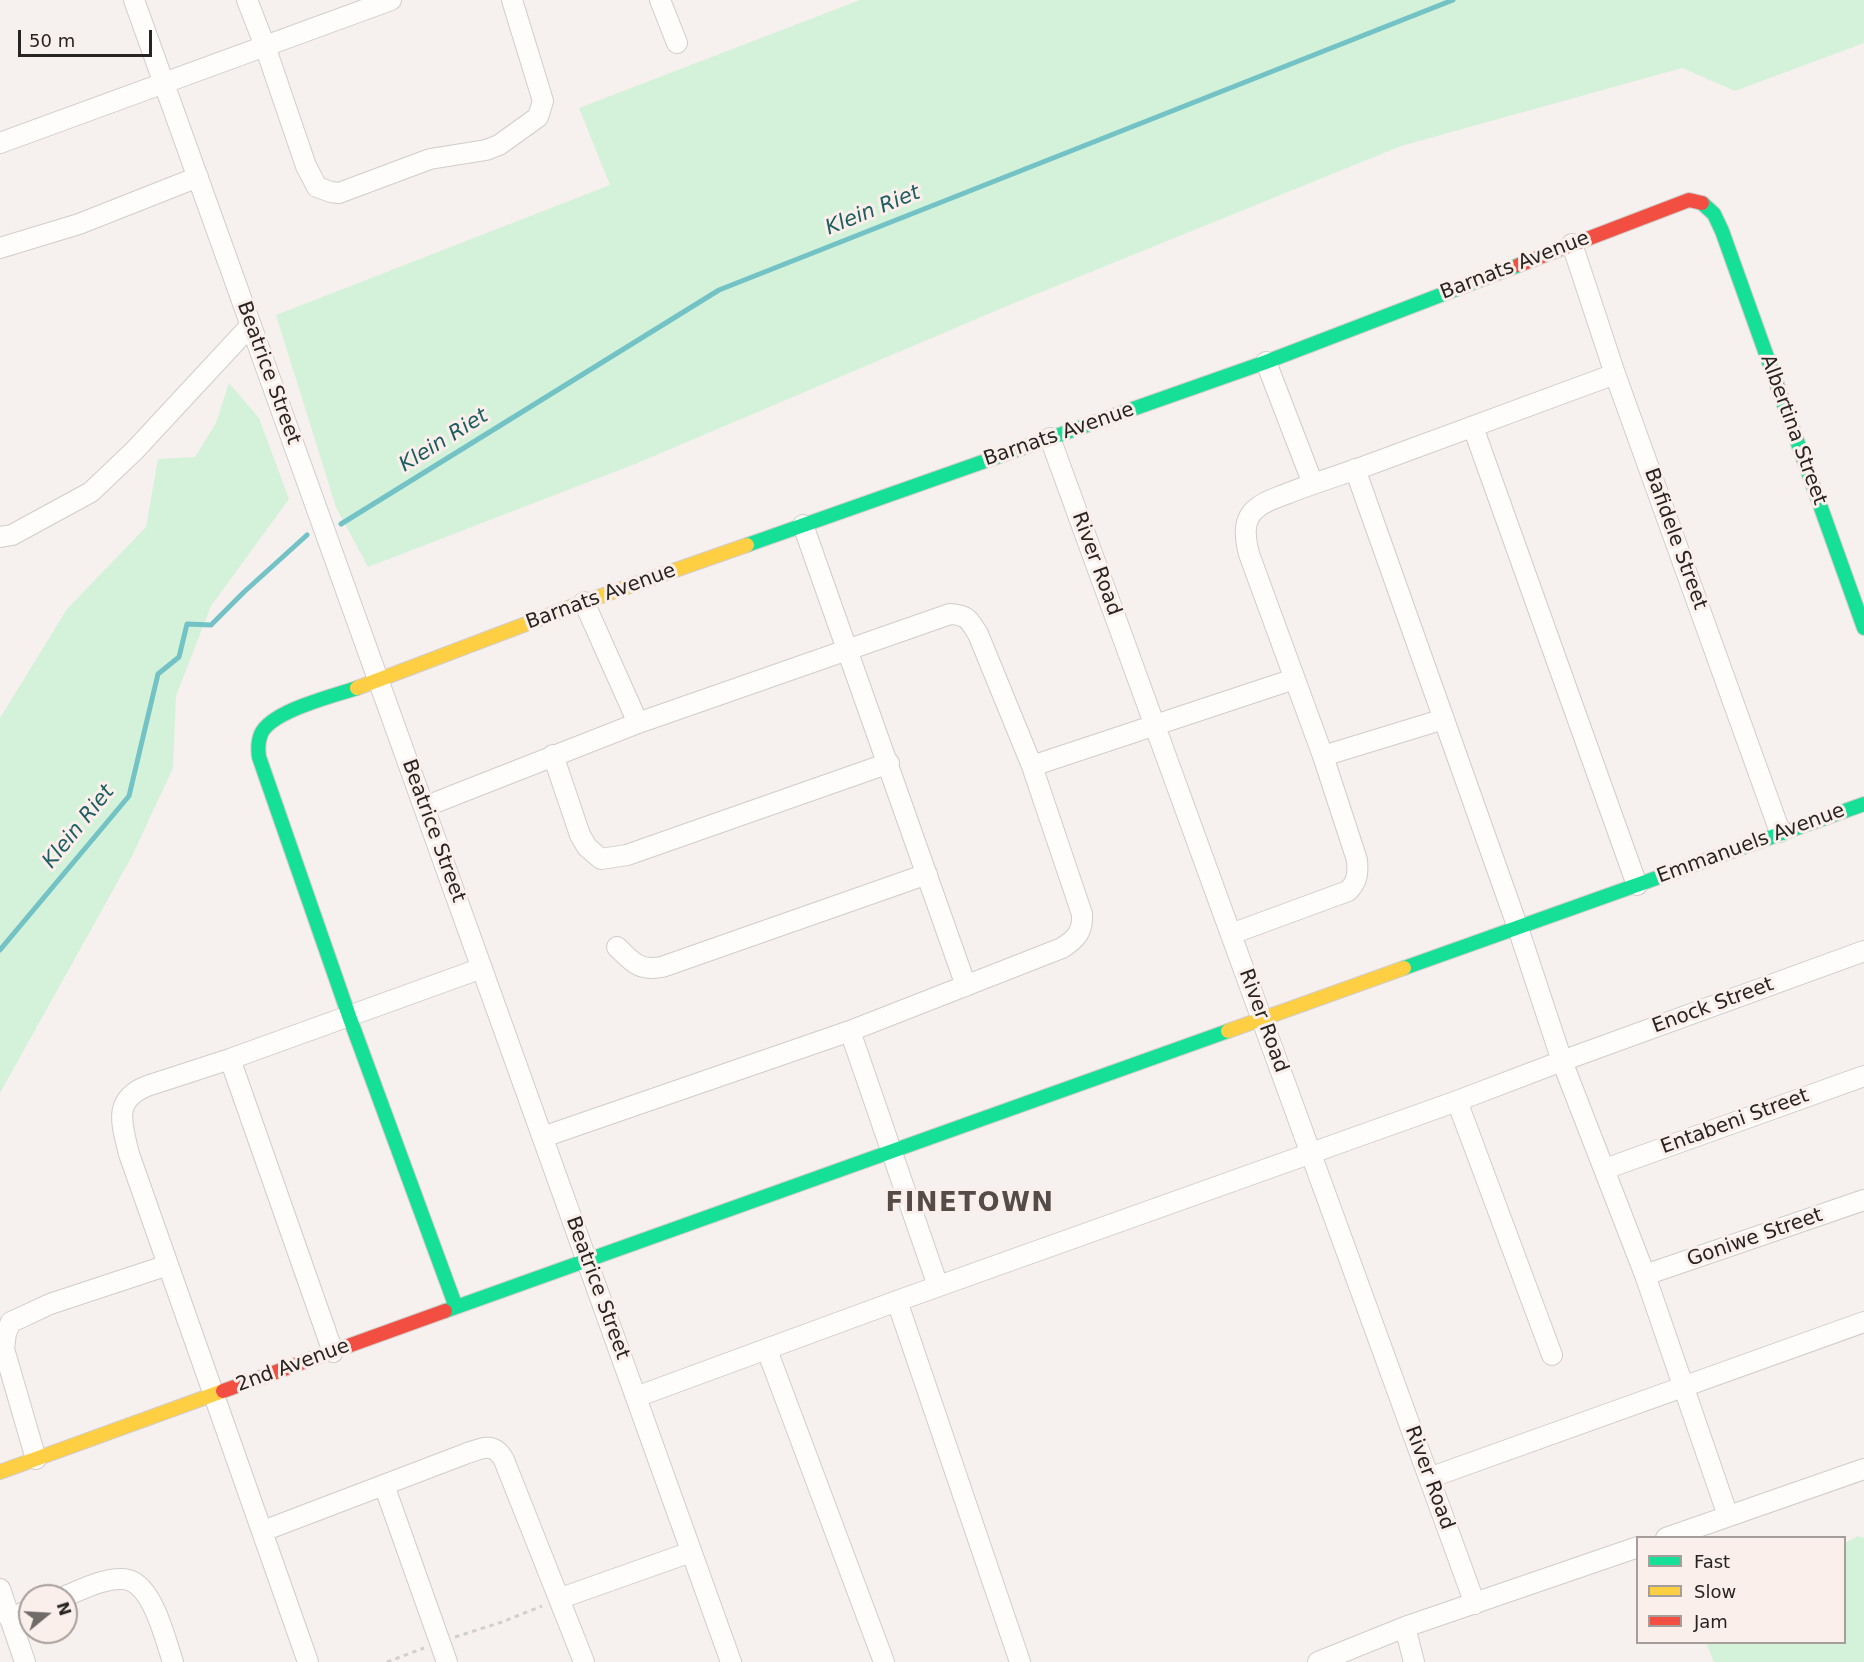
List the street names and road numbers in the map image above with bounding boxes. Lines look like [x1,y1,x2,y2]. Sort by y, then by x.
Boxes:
street label: Barnats Avenue [1437,227,1593,305]
street label: Beatrice Street [231,298,305,448]
street label: Albertina Street [1755,352,1831,508]
street label: Barnats Avenue [981,398,1137,472]
street label: Bafidele Street [1638,465,1712,613]
street label: River Road [1066,509,1126,619]
street label: Barnats Avenue [523,559,679,635]
street label: Beatrice Street [396,756,470,906]
street label: Emmanuels Avenue [1654,799,1848,889]
street label: River Road [1233,966,1293,1076]
street label: Enock Street [1649,973,1777,1039]
street label: Entabeni Street [1658,1084,1812,1160]
street label: Goniwe Street [1684,1204,1826,1272]
street label: Beatrice Street [560,1213,634,1363]
street label: 2nd Avenue [233,1334,353,1398]
street label: River Road [1399,1423,1459,1533]

